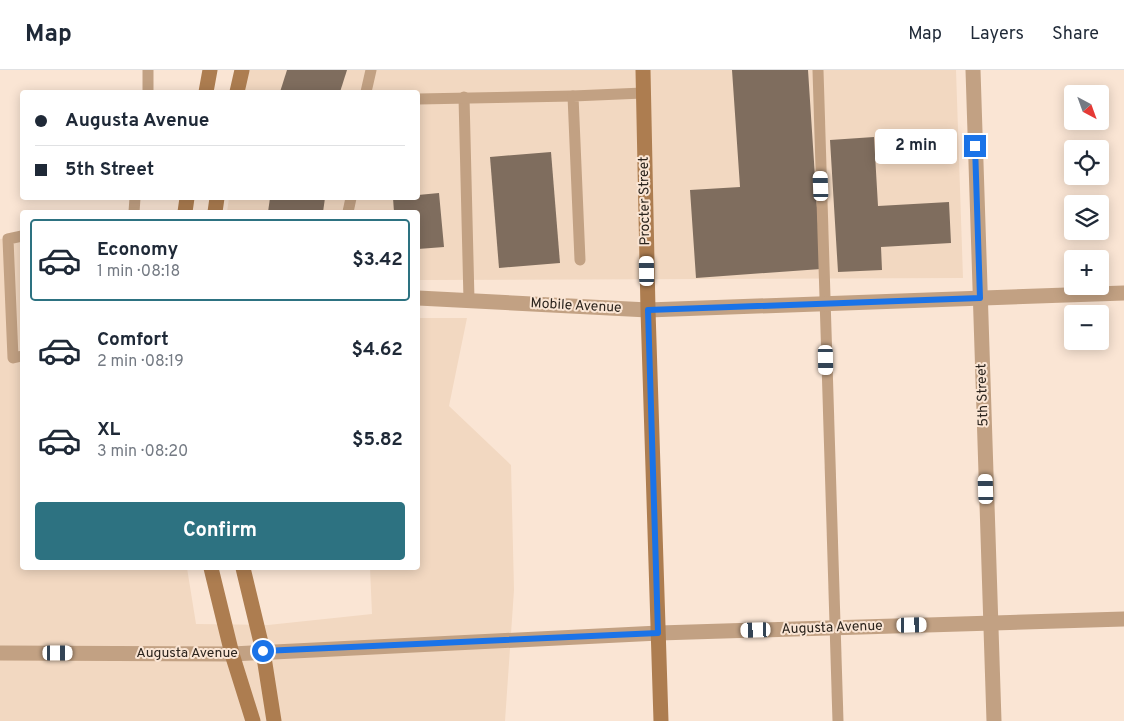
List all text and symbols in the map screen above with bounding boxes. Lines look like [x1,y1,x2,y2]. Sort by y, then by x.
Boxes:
text: Map [25,20,72,50]
text: Map [908,23,942,46]
text: Layers [970,23,1024,46]
text: Share [1052,23,1099,46]
north arrow [1064,85,1109,130]
map controls [1064,85,1109,350]
text: Augusta Avenue [65,109,209,133]
callout: 2 min [875,128,958,164]
route end [964,135,986,157]
text: 2 min [895,136,937,156]
button: locate [1064,140,1109,185]
street label: Procter Street [636,156,654,246]
text: 5th Street [65,158,154,182]
car [812,171,829,201]
button: layers [1064,195,1109,240]
icon: car [37,238,82,283]
text: Economy [97,238,178,262]
text: $3.42 [352,248,403,272]
button: + [1064,250,1109,295]
car [639,256,654,286]
text: 1 min · 08:18 [97,262,180,282]
street label: Mobile Avenue [530,295,622,317]
button: − [1064,305,1109,350]
icon: car [37,328,82,373]
text: Comfort [97,328,169,352]
text: $4.62 [351,338,403,362]
car [818,345,833,375]
text: 2 min · 08:19 [97,352,184,372]
street label: 5th Street [973,363,993,427]
icon: car [37,418,82,463]
text: XL [97,418,120,442]
text: $5.82 [352,428,403,452]
text: 3 min · 08:20 [97,442,188,462]
car [977,474,994,504]
button: Confirm [35,502,405,560]
car [896,617,927,633]
street label: Augusta Avenue [781,618,883,638]
car [740,622,771,638]
route start [252,640,274,662]
street label: Augusta Avenue [136,645,238,662]
car [43,646,73,661]

